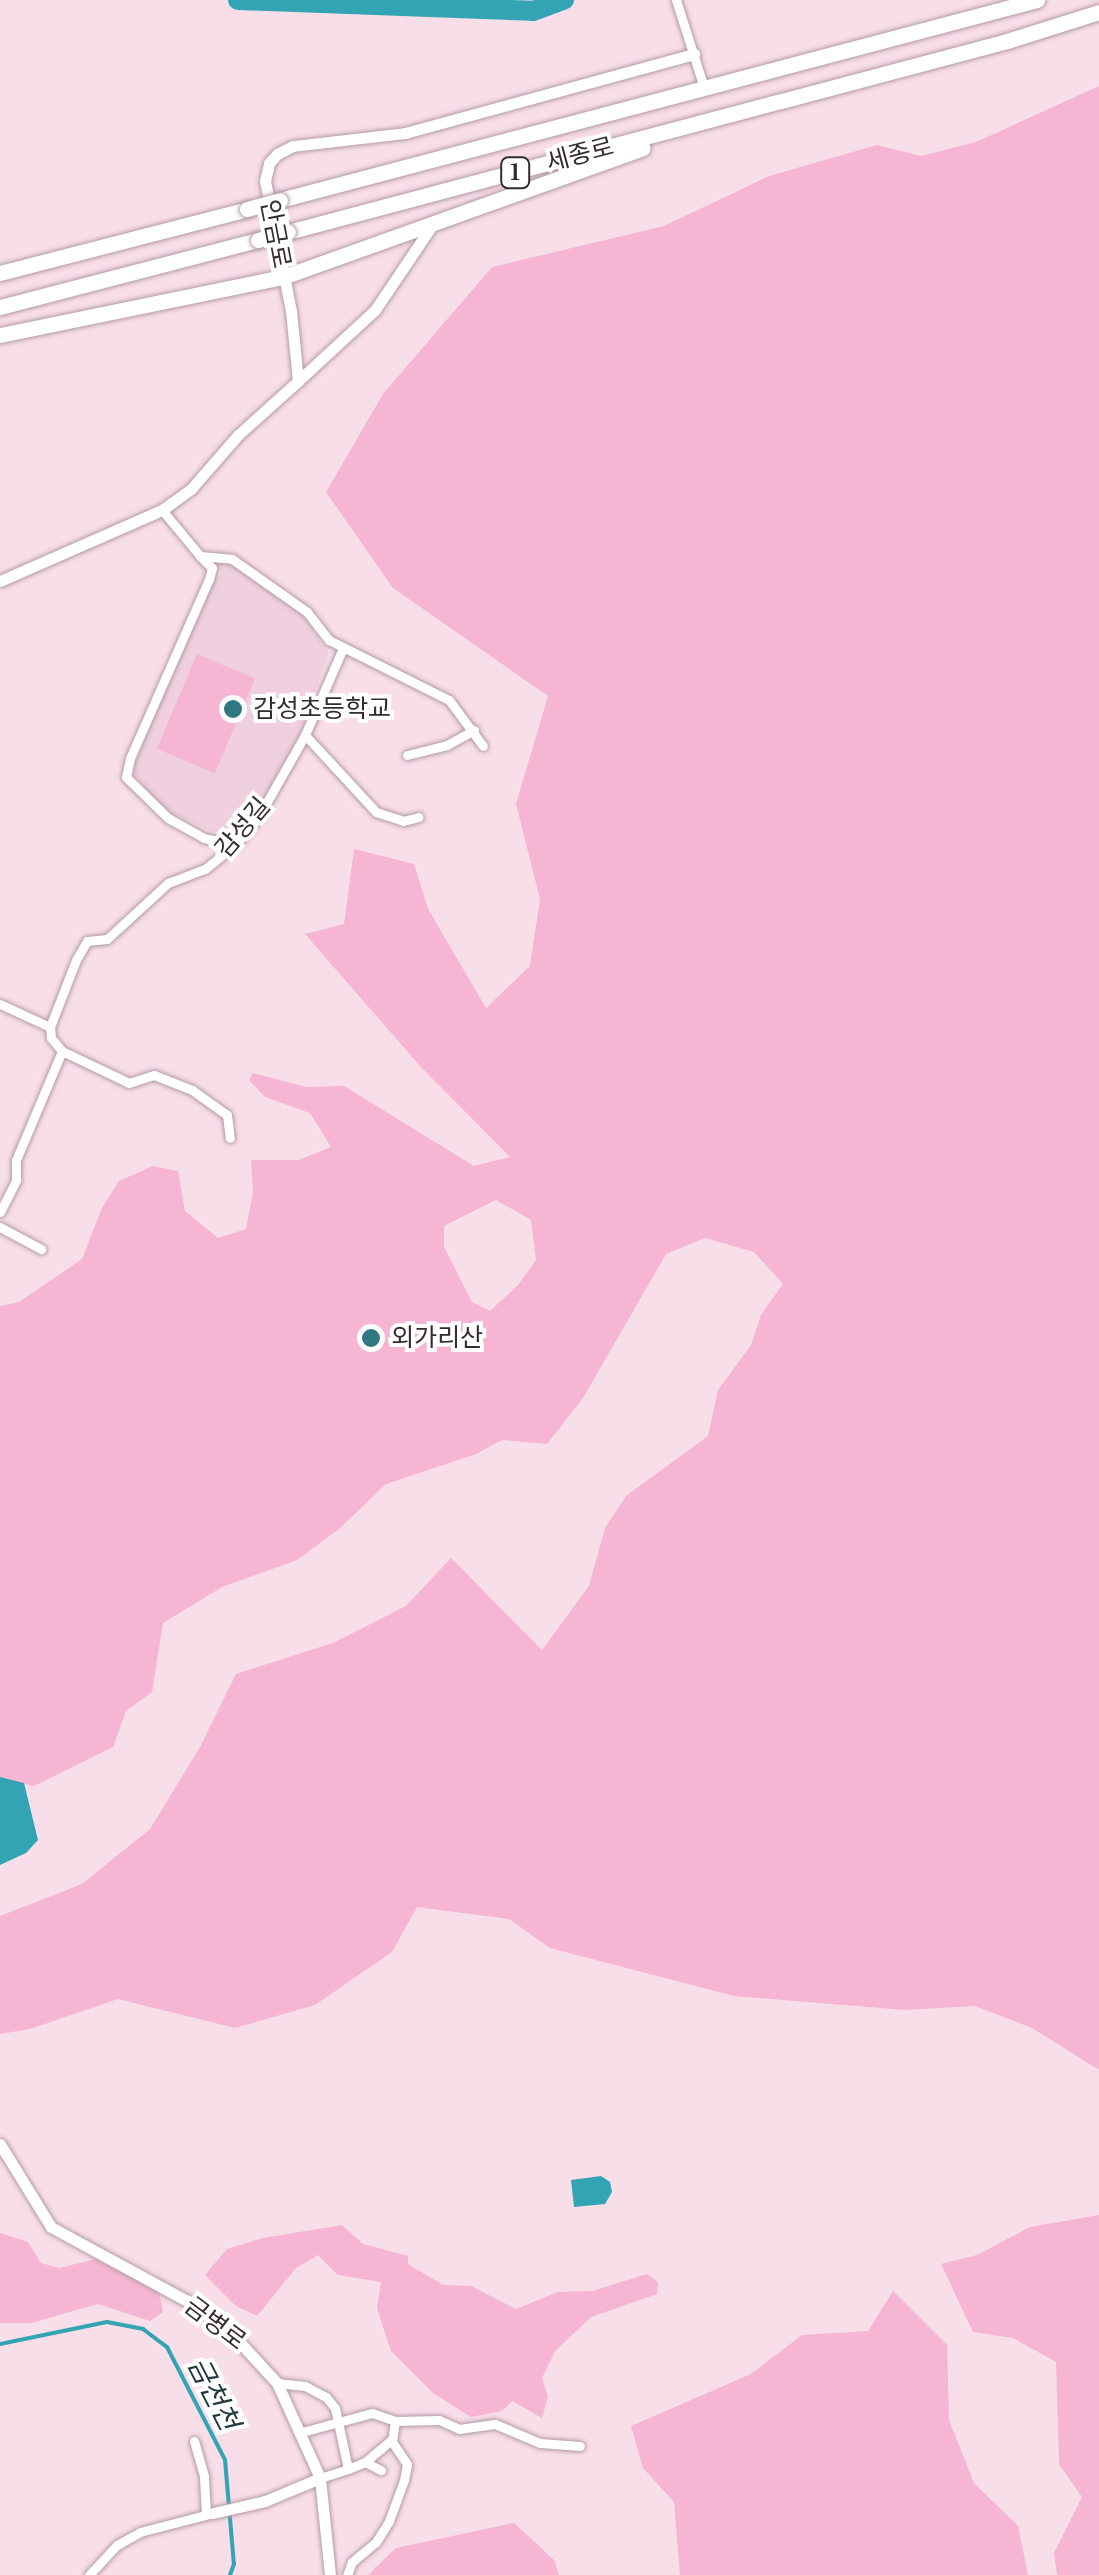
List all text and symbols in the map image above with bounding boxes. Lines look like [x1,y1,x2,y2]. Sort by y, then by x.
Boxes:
street label: 세종로 [543,132,617,178]
road number: 1 [500,156,530,190]
street label: 안금로 [254,197,296,271]
place label: 감성초등학교 [253,694,391,724]
marker: 감성초등학교 [222,698,244,720]
street label: 감성길 [209,792,277,864]
place label: 외가리산 [391,1323,483,1353]
marker: 외가리산 [360,1327,382,1349]
street label: 금병로 [178,2291,252,2357]
water label: 금천천 [180,2352,246,2436]

